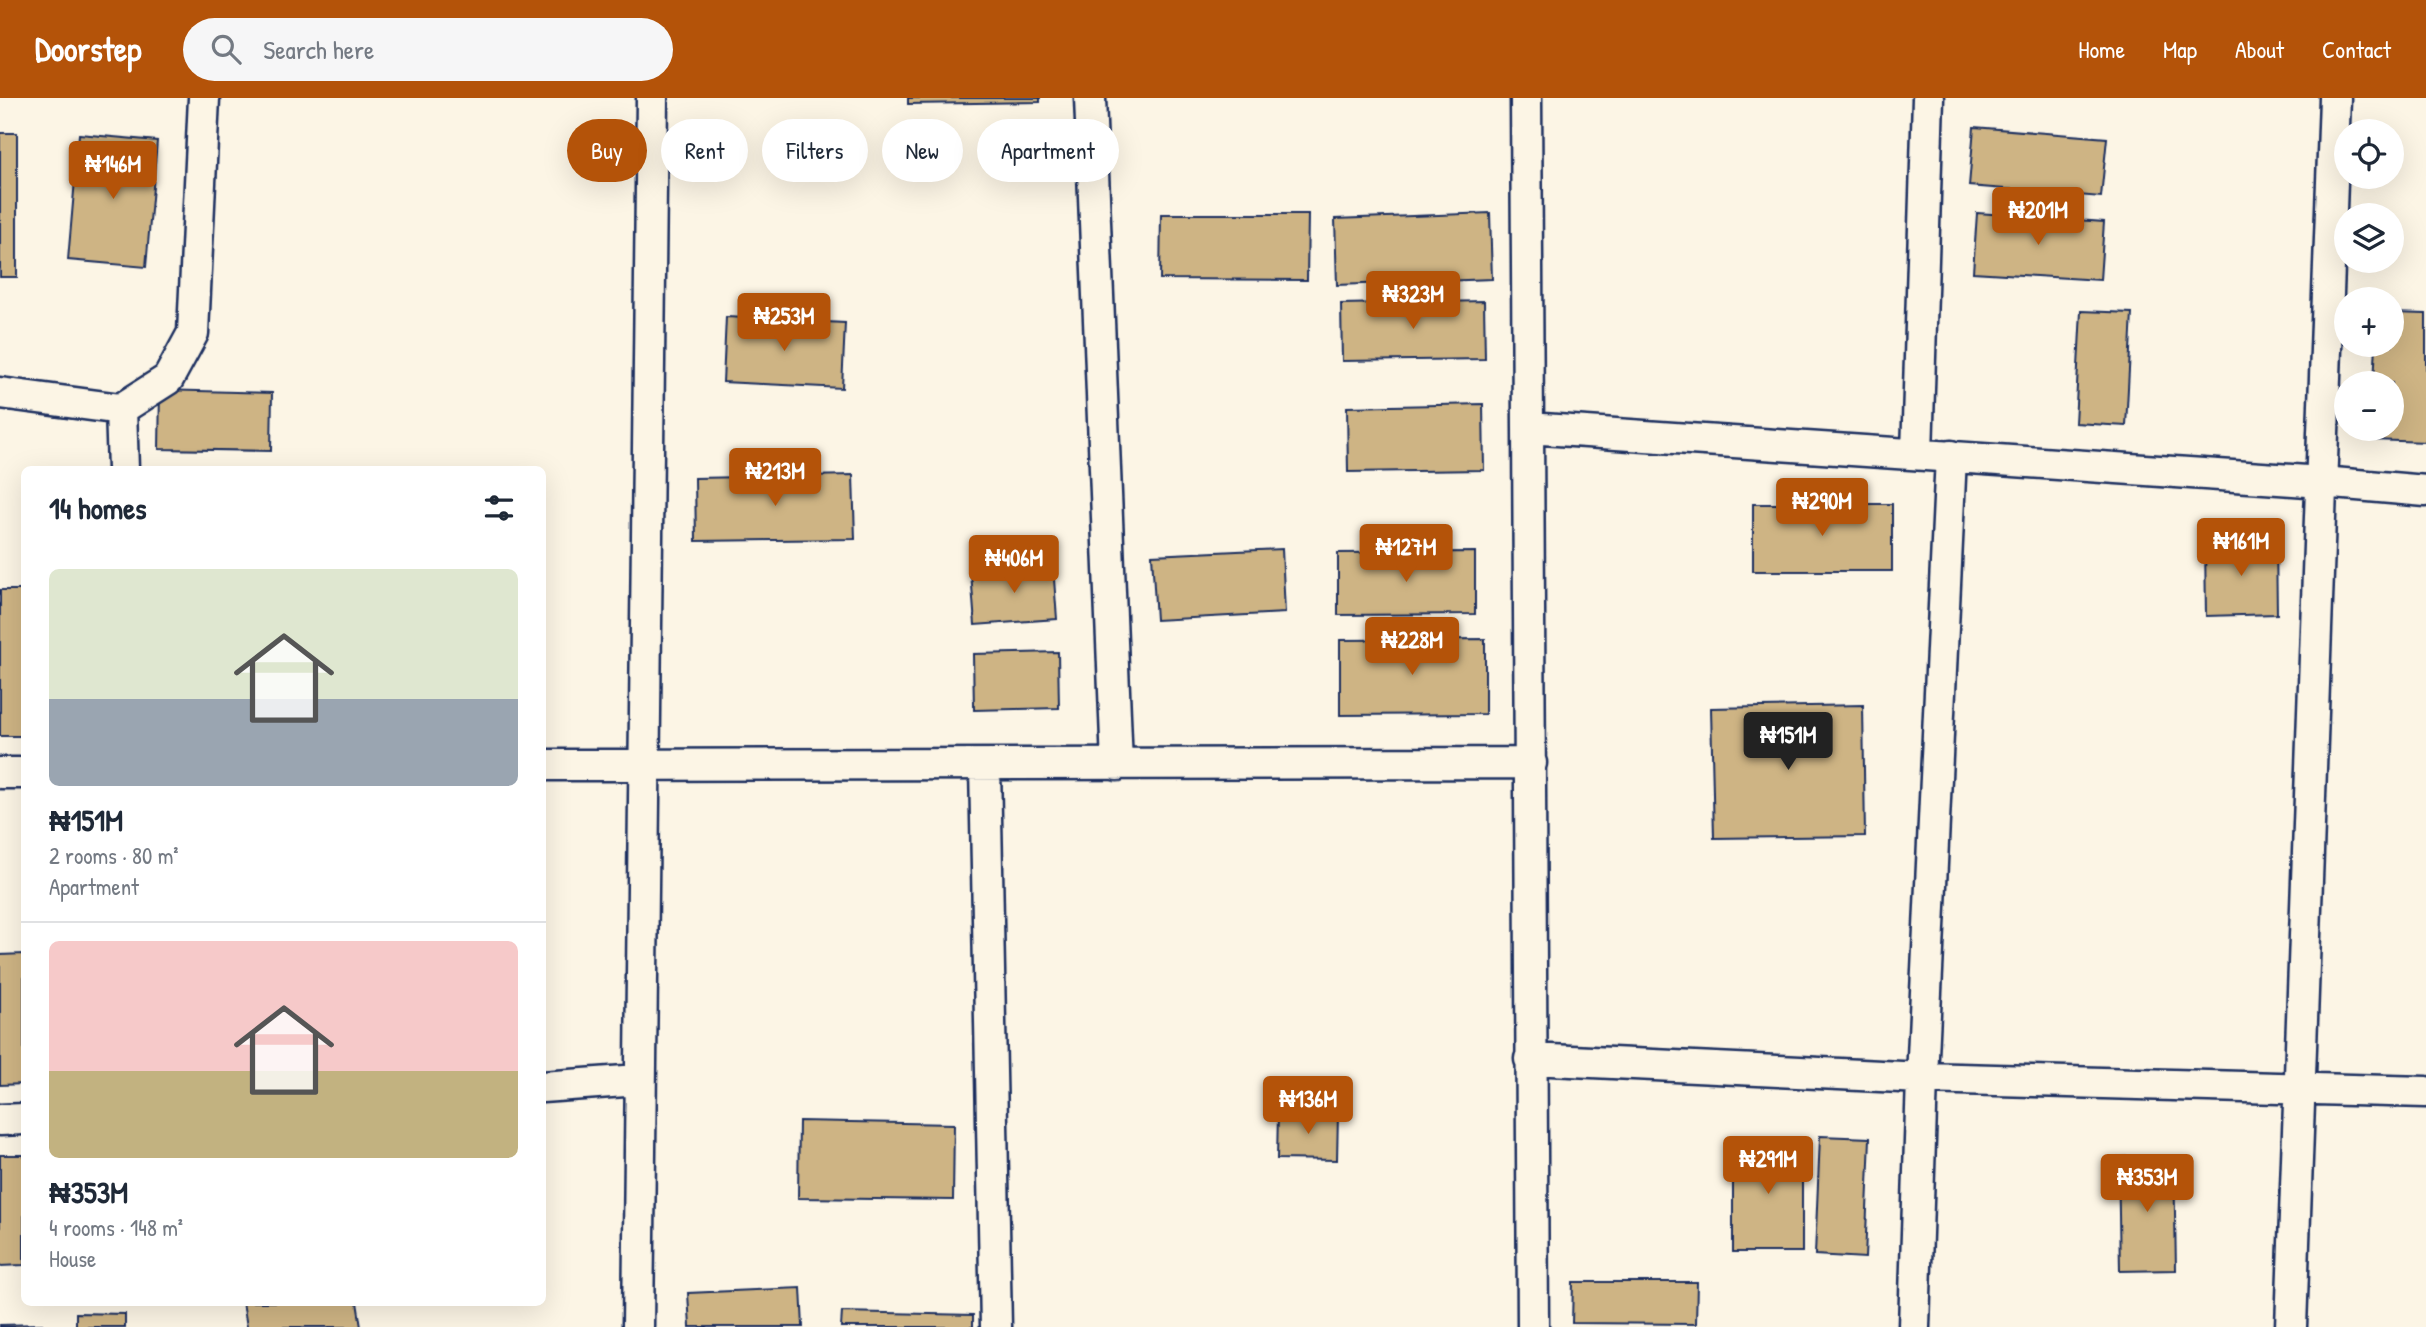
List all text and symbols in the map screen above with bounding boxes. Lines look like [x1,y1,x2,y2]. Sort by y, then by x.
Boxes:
search box [183,18,673,81]
text: Doorstep [35,27,141,71]
icon: search [207,30,245,68]
text: Search here [263,32,374,67]
text: Home [2078,33,2125,65]
text: Map [2163,33,2197,65]
text: About [2235,33,2284,65]
text: Contact [2322,33,2391,65]
chip: Buy [567,119,647,182]
chip: Rent [661,119,748,182]
chip: Filters [762,119,868,182]
chip: New [882,119,963,182]
chip: Apartment [977,119,1119,182]
map controls [2334,119,2404,441]
button: locate [2334,119,2404,189]
pin: ₦146M [64,141,162,201]
text: ₦146M [85,148,141,179]
pin: ₦201M [1989,188,2087,247]
text: ₦201M [2008,194,2068,225]
button: layers [2334,203,2404,273]
pin: ₦323M [1364,272,1462,331]
text: ₦323M [1382,278,1444,309]
button: + [2334,287,2404,357]
pin: ₦253M [735,294,833,353]
text: ₦253M [753,300,815,331]
button: − [2334,371,2404,441]
pin: ₦213M [726,448,824,508]
text: ₦213M [745,455,805,486]
pin: ₦290M [1773,478,1871,538]
text: ₦290M [1792,485,1852,516]
text: 14 homes [49,488,147,528]
icon: filters [480,489,518,527]
pin: ₦161M [2192,518,2290,578]
pin: ₦127M [1357,524,1455,584]
text: ₦161M [2213,525,2269,556]
text: ₦127M [1376,531,1436,562]
pin: ₦406M [965,536,1063,595]
text: ₦406M [985,542,1043,573]
icon: home [221,615,347,741]
pin: ₦228M [1363,618,1461,677]
text: ₦228M [1381,624,1443,655]
pin: ₦151M [1739,712,1837,772]
text: ₦151M [1760,719,1816,750]
text: ₦151M [49,800,123,840]
text: 2 rooms · 80 m² [49,840,179,871]
text: Apartment [49,871,139,902]
icon: home [221,987,347,1113]
pin: ₦136M [1259,1076,1357,1136]
text: ₦136M [1279,1083,1337,1114]
pin: ₦291M [1719,1136,1817,1196]
text: ₦291M [1739,1143,1797,1174]
pin: ₦353M [2098,1154,2196,1214]
text: ₦353M [2117,1161,2177,1192]
text: ₦353M [49,1172,128,1212]
text: 4 rooms · 148 m² [49,1212,183,1243]
text: House [49,1243,96,1274]

